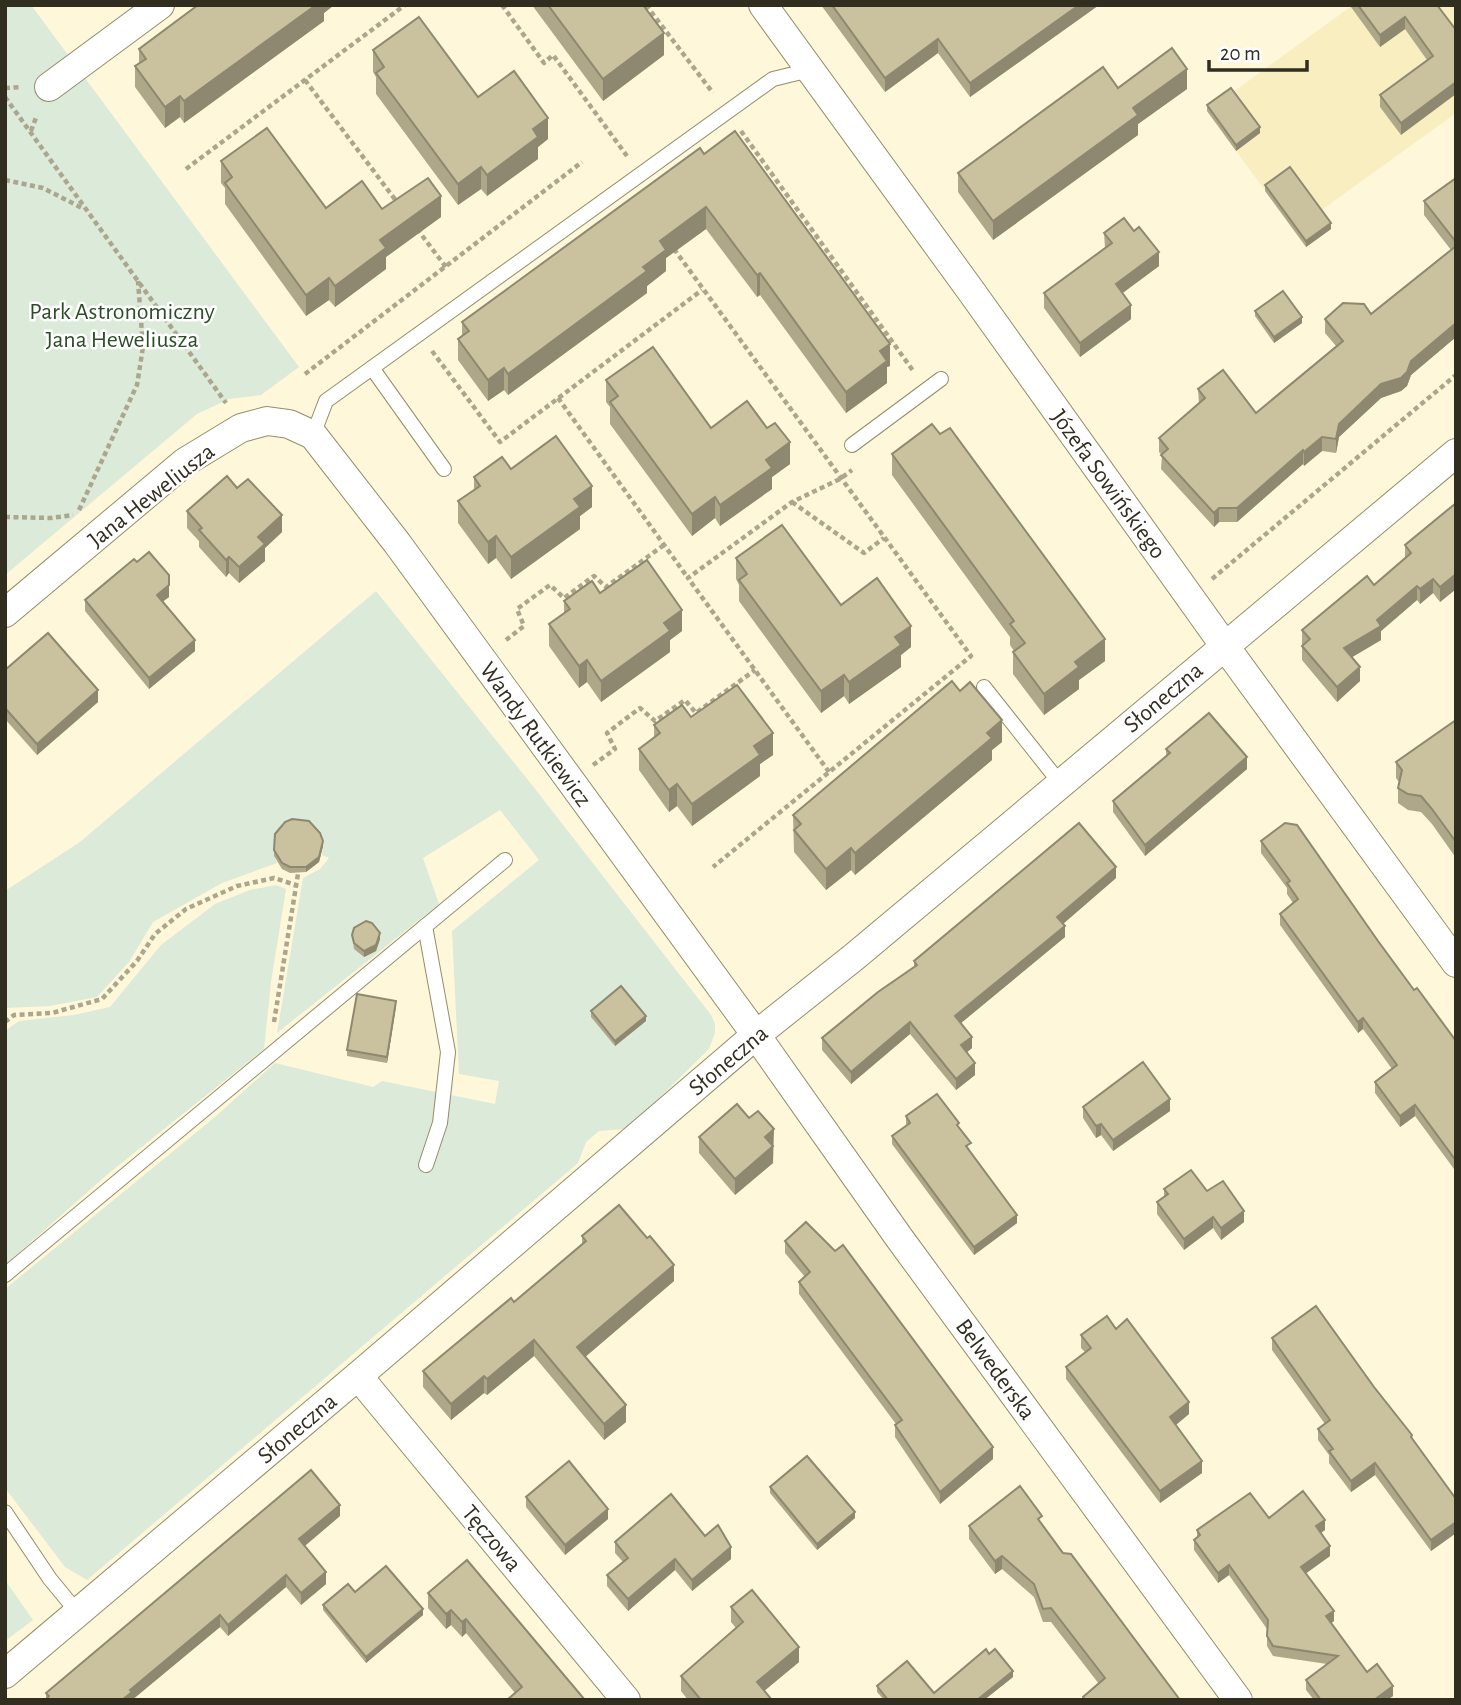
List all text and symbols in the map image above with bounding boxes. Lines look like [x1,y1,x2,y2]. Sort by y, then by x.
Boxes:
scale bar [1209,28,1307,72]
text: 20 m [1220,43,1261,64]
park label: Park Astronomiczny Jana Heweliusza [29,300,215,352]
street label: Józefa Sowińskiego [1046,406,1170,564]
street label: Jana Heweliusza [84,439,219,552]
street label: Wandy Rutkiewicz [475,658,595,811]
street label: Słoneczna [1119,658,1208,738]
street label: Słoneczna [684,1021,773,1101]
street label: Belwederska [951,1315,1040,1424]
street label: Słoneczna [253,1389,342,1469]
street label: Tęczowa [457,1501,526,1576]

